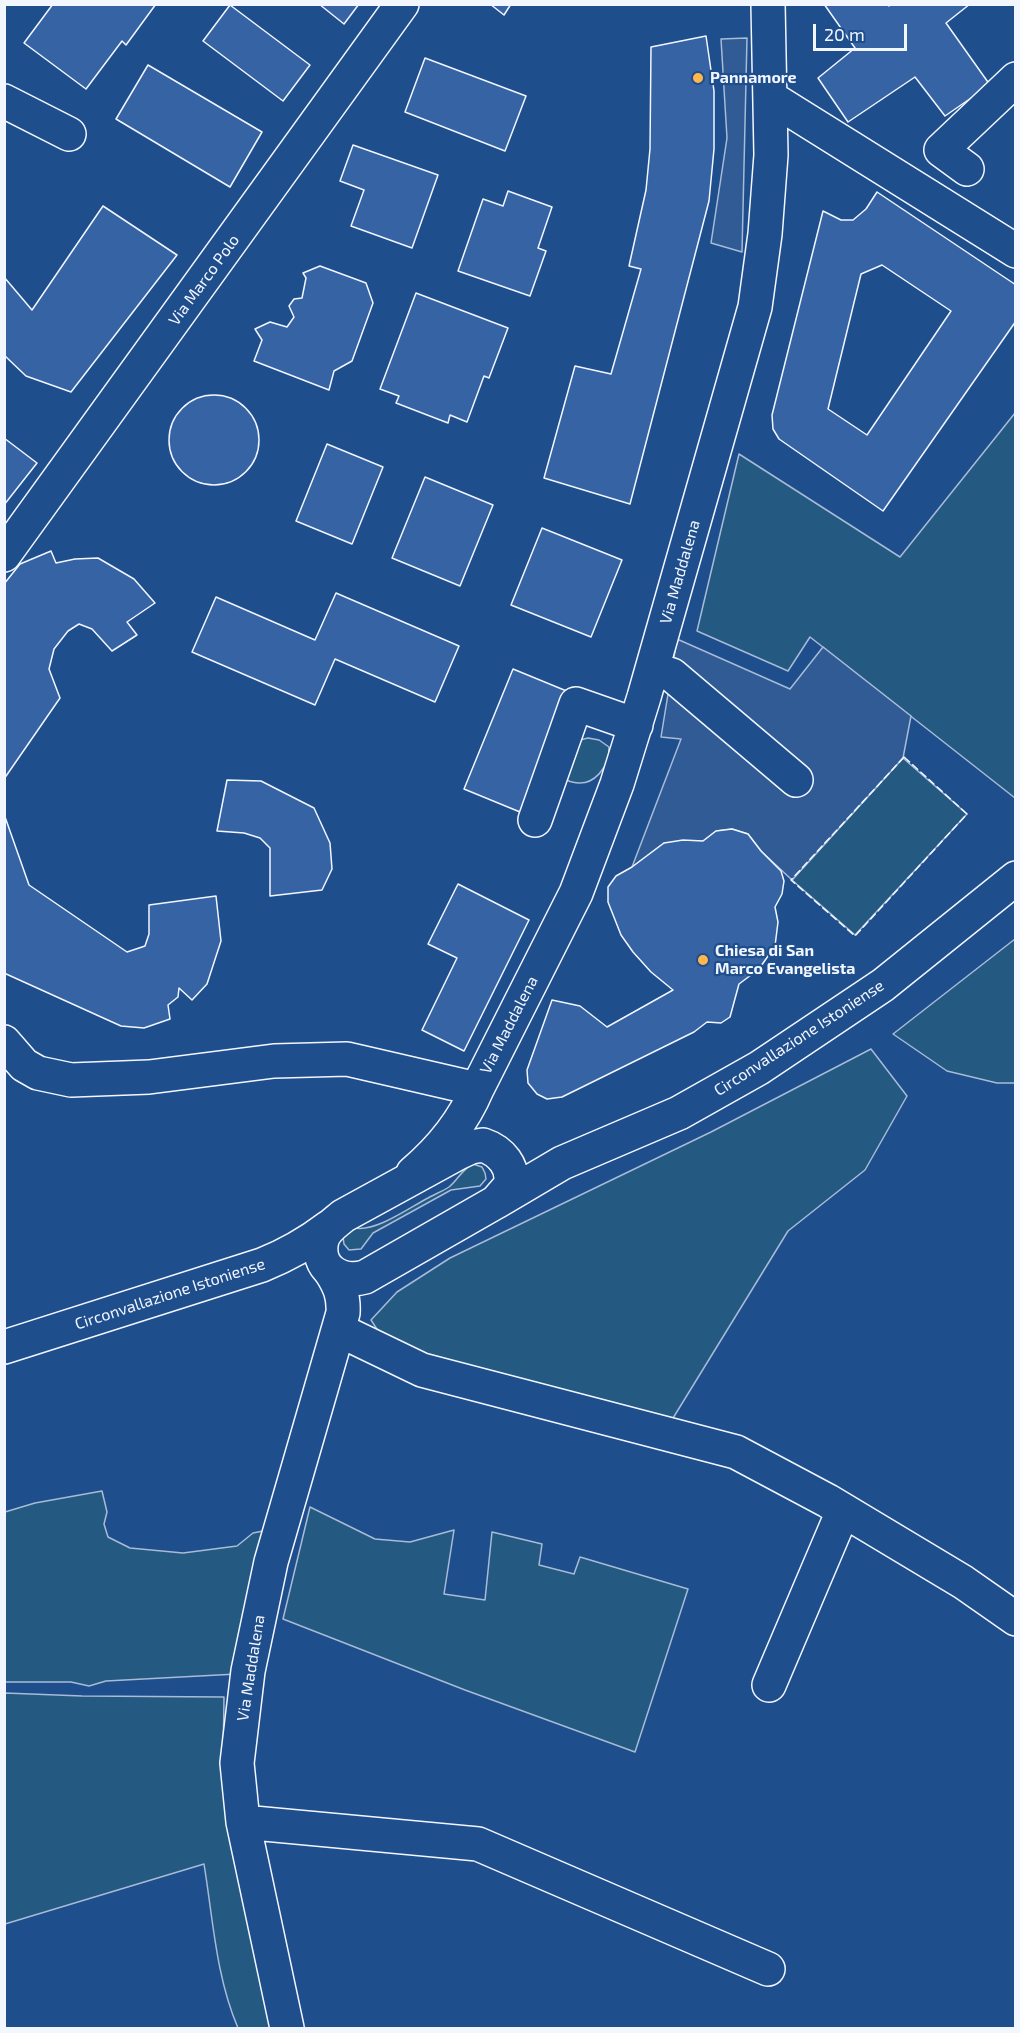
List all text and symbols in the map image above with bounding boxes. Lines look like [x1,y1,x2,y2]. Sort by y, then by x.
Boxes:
scale bar [816,12,910,50]
text: 20 m [824,23,865,45]
place label: Pannamore [710,68,797,88]
marker: Pannamore [691,71,705,85]
street label: Via Marco Polo [165,231,243,329]
street label: Via Maddalena [656,518,704,626]
place label: Chiesa di San Marco Evangelista [715,941,855,979]
marker: Chiesa di San Marco Evangelista [696,953,710,967]
street label: Via Maddalena [476,973,542,1077]
street label: Circonvallazione Istoniense [710,976,888,1100]
street label: Circonvallazione Istoniense [72,1254,268,1334]
street label: Via Maddalena [233,1613,269,1723]

